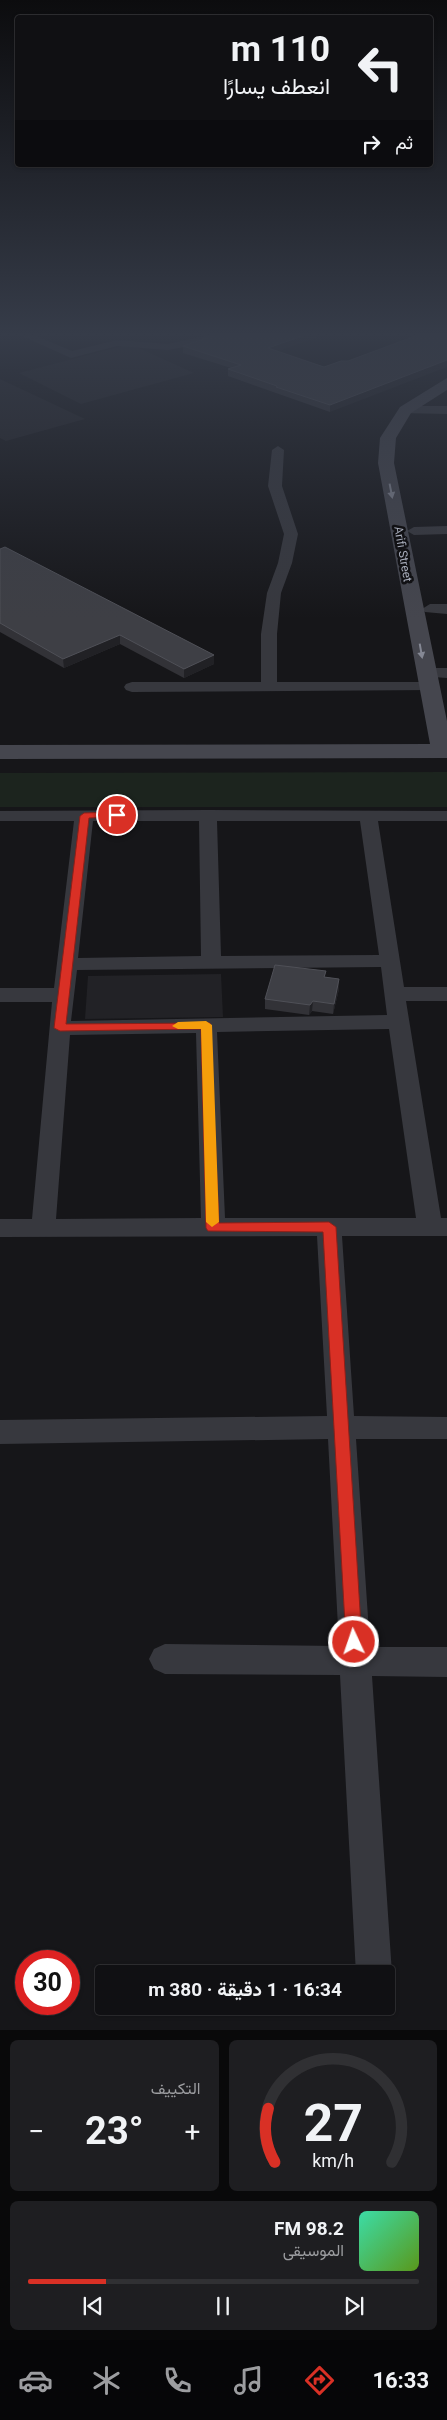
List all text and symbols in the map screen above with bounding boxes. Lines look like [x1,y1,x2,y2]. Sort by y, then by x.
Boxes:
text: 110 m [231,29,330,70]
icon: left [348,35,413,100]
text: انعطف يسارًا [223,74,330,99]
icon: right [357,130,385,158]
text: ثم [395,131,413,154]
one-way arrow [388,483,396,499]
street label: Arifi Street [391,525,415,583]
one-way arrow [417,643,425,659]
pin [96,794,138,836]
icon: arrive [103,801,131,829]
position arrow [327,1615,379,1667]
speed limit sign: 30 [15,1950,80,2015]
text: 16:34 · 1 دقيقة · 380 m [148,1978,342,2001]
text: التكييف [151,2079,201,2098]
text: 27 [303,2093,363,2154]
text: 23° [85,2109,144,2153]
text: − [28,2115,44,2148]
text: + [185,2115,200,2148]
text: km/h [312,2150,354,2171]
text: 98.2 FM [274,2217,344,2240]
text: الموسيقى [283,2241,344,2260]
icon: previous [79,2292,107,2320]
icon: pause [209,2292,237,2320]
icon: next [340,2292,368,2320]
icon: car [18,2363,53,2398]
icon: climate [89,2363,124,2398]
icon: phone [160,2363,195,2398]
icon: music [231,2363,266,2398]
icon: directions [302,2363,337,2398]
text: 16:33 [372,2368,429,2393]

